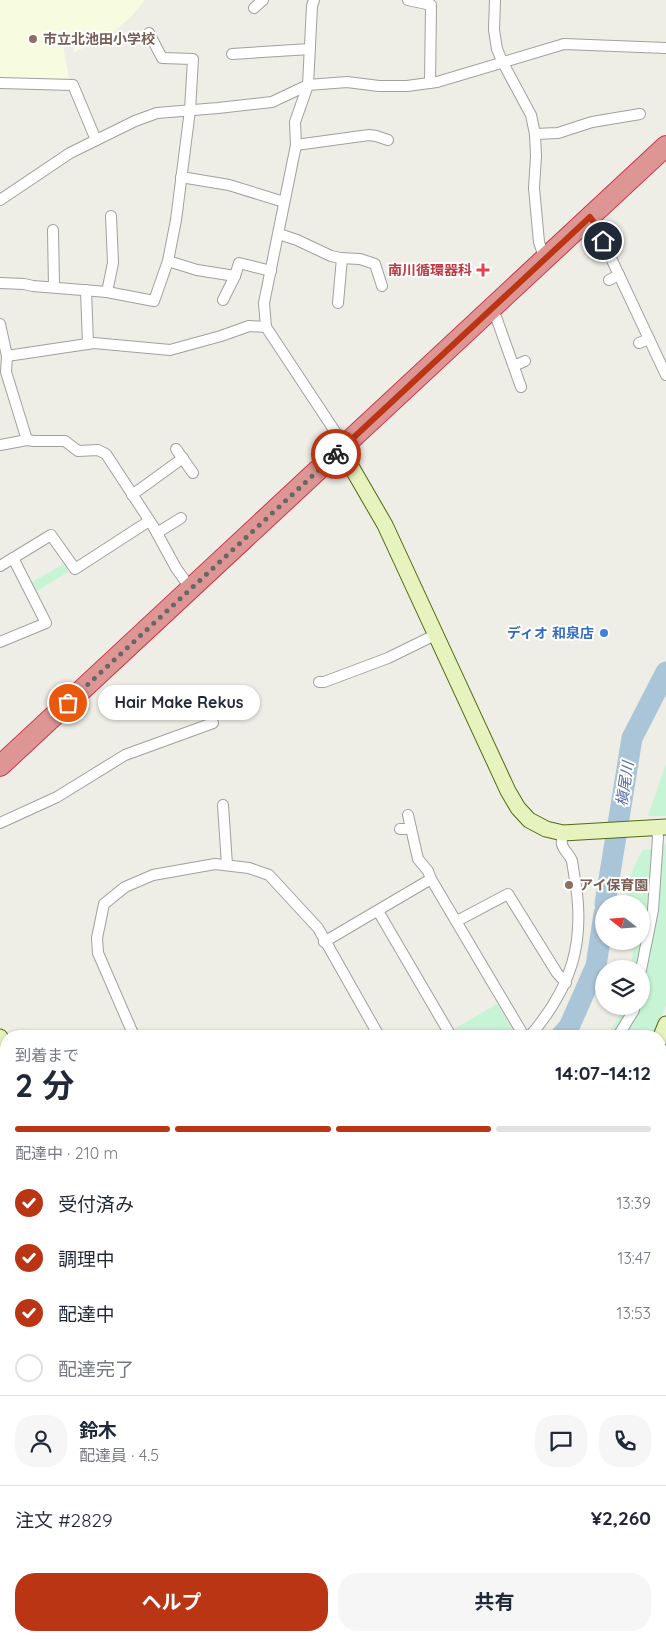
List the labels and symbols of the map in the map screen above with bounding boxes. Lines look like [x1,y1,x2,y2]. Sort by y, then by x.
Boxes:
place label: 市立北池田小学校 [43,30,155,48]
marker: 市立北池田小学校 [27,33,39,45]
pin [582,220,624,262]
place label: 南川循環器科 [388,261,472,279]
marker: 南川循環器科 [476,263,490,277]
courier [311,429,361,479]
place label: ディオ 和泉店 [507,624,594,642]
marker: ディオ 和泉店 [598,627,610,639]
pin [47,682,89,724]
callout: Hair Make Rekus [98,686,260,720]
water label: 槇尾川 [612,758,638,808]
place label: アイ保育園 [579,876,648,894]
marker: アイ保育園 [563,879,575,891]
north arrow [595,895,650,950]

